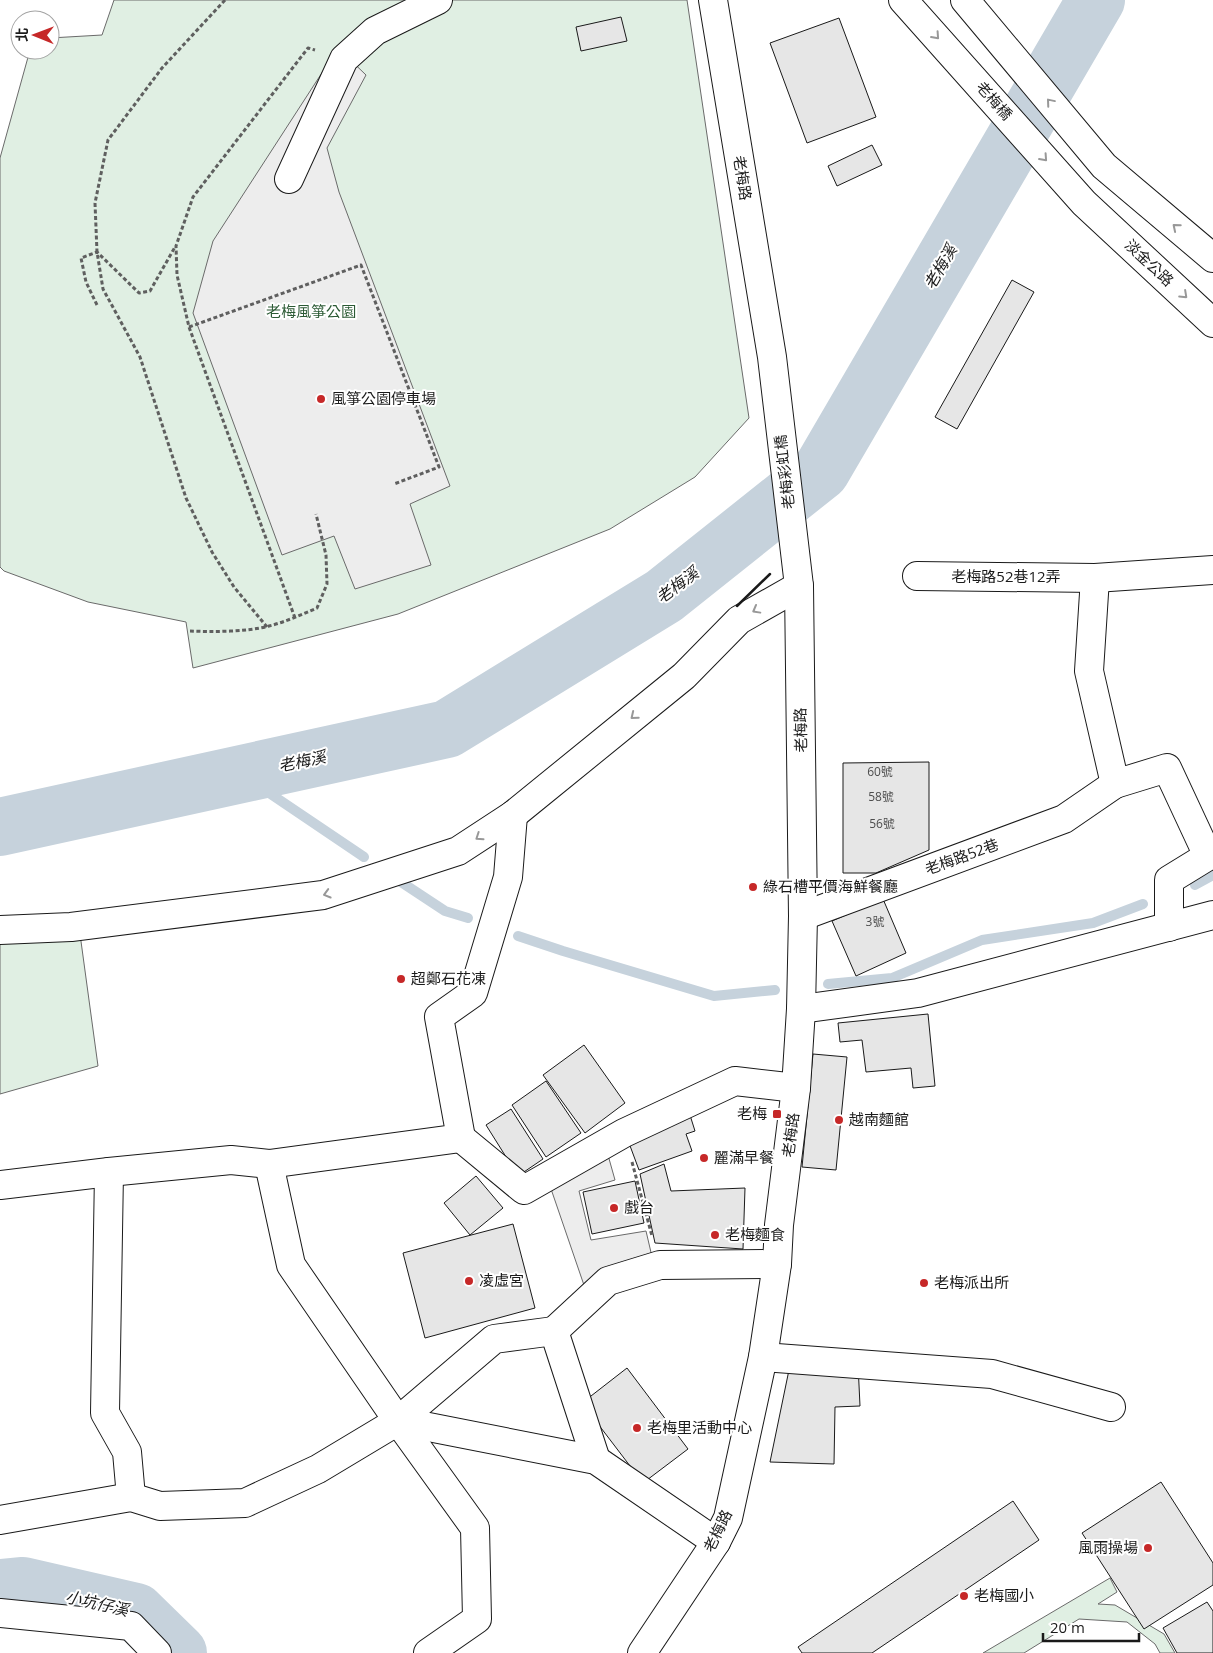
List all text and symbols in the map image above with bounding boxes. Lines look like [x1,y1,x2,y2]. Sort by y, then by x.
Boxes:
north arrow [10,10,60,60]
text: 北 [12,28,31,42]
one-way arrow [930,31,939,40]
street label: 老梅橋 [972,77,1017,124]
one-way arrow [1048,99,1056,108]
one-way arrow [1038,152,1047,161]
street label: 老梅路 [730,154,756,202]
one-way arrow [1172,223,1181,232]
street label: 淡金公路 [1121,234,1178,290]
water label: 老梅溪 [918,239,963,293]
one-way arrow [1178,290,1187,299]
park label: 老梅風箏公園 [266,301,356,321]
place label: 風箏公園停車場 [331,388,436,408]
marker: 風箏公園停車場 [315,393,327,405]
street label: 老梅彩虹橋 [770,434,799,511]
water label: 老梅溪 [651,561,704,608]
street label: 老梅路52巷12弄 [951,566,1061,586]
one-way arrow [753,604,762,614]
street label: 老梅路 [790,707,810,753]
one-way arrow [631,711,640,720]
water label: 老梅溪 [276,745,330,777]
house number: 60號 [867,763,893,780]
house number: 58號 [868,788,894,805]
house number: 56號 [869,815,895,832]
one-way arrow [475,831,484,841]
street label: 老梅路52巷 [922,833,1001,879]
place label: 綠石槽平價海鮮餐廳 [763,876,898,896]
marker: 綠石槽平價海鮮餐廳 [747,881,759,893]
one-way arrow [323,888,332,898]
house number: 3號 [866,913,884,930]
place label: 超鄭石花凍 [411,968,486,988]
marker: 超鄭石花凍 [395,973,407,985]
place label: 老梅 [737,1103,767,1123]
marker: 老梅 [771,1108,783,1120]
place label: 越南麵館 [849,1109,909,1129]
street label: 老梅路 [777,1111,803,1158]
marker: 越南麵館 [833,1114,845,1126]
place label: 麗滿早餐 [714,1147,774,1167]
marker: 麗滿早餐 [698,1152,710,1164]
place label: 戲台 [624,1197,654,1217]
marker: 戲台 [608,1202,620,1214]
place label: 老梅麵食 [725,1224,785,1244]
marker: 老梅麵食 [709,1229,721,1241]
place label: 凌虛宮 [479,1270,524,1290]
place label: 老梅派出所 [934,1272,1009,1292]
marker: 凌虛宮 [463,1275,475,1287]
marker: 老梅派出所 [918,1277,930,1289]
place label: 老梅里活動中心 [647,1417,752,1437]
marker: 老梅里活動中心 [631,1422,643,1434]
street label: 老梅路 [698,1506,736,1555]
place label: 風雨操場 [1078,1537,1138,1557]
marker: 風雨操場 [1142,1542,1154,1554]
water label: 小坑仔溪 [63,1585,133,1621]
place label: 老梅國小 [974,1585,1034,1605]
marker: 老梅國小 [958,1590,970,1602]
scale bar [1043,1610,1139,1642]
text: 20 m [1050,1617,1085,1637]

